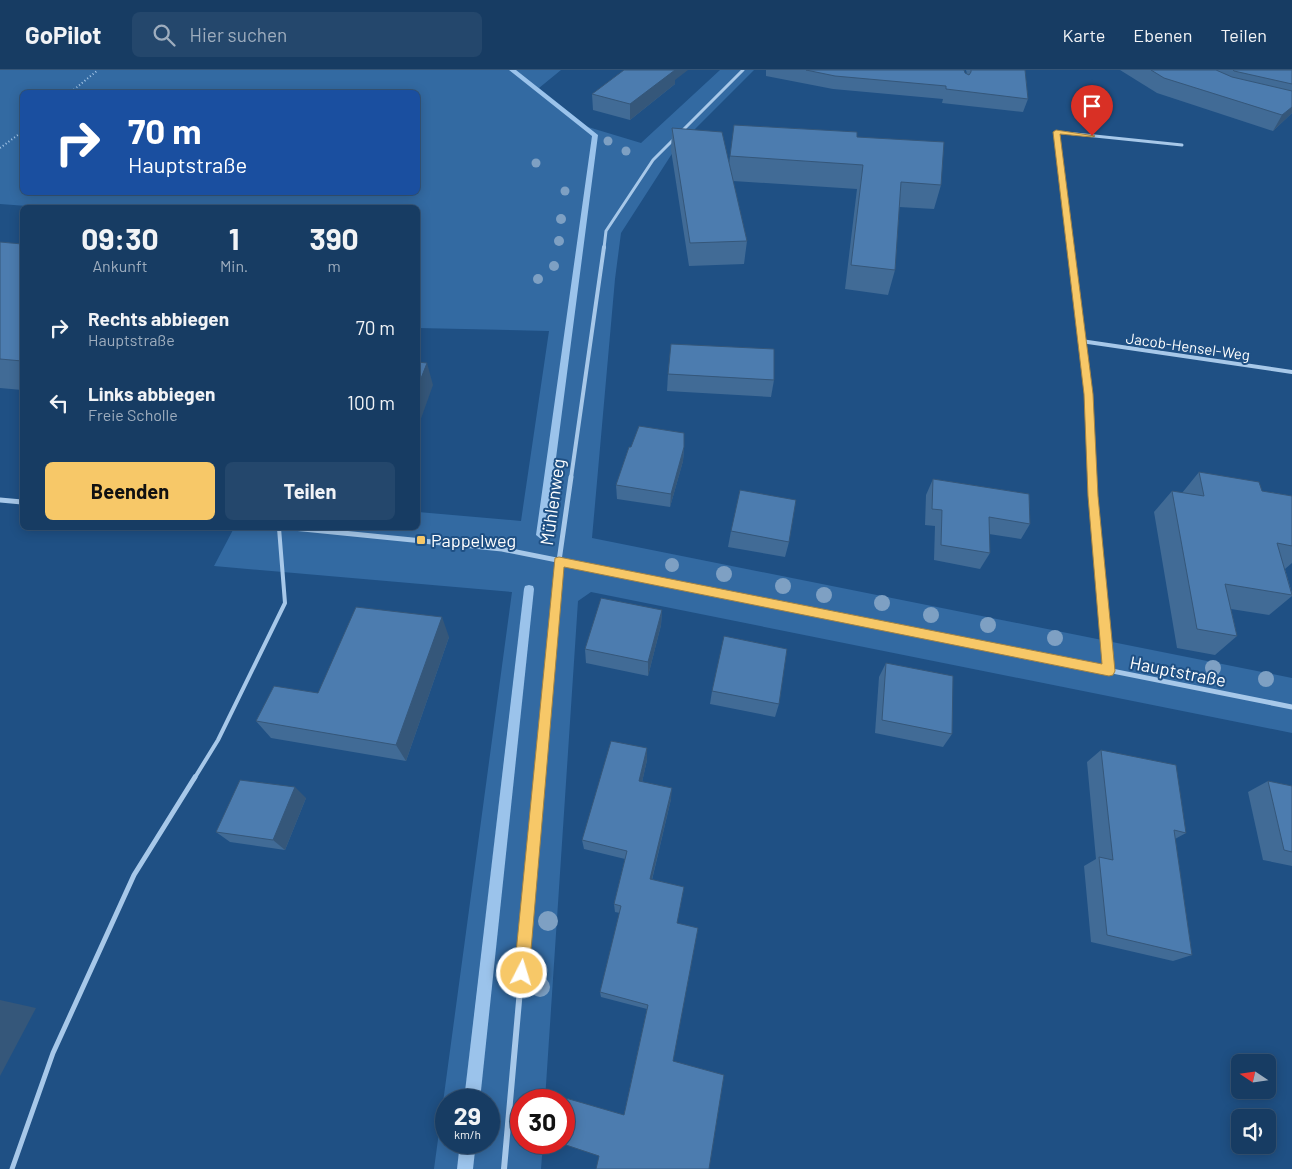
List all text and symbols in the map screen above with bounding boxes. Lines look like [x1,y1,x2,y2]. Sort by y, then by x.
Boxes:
search box [132,12,482,57]
text: GoPilot [25,20,102,49]
icon: search [150,21,178,49]
text: Hier suchen [190,23,287,46]
text: Karte [1062,24,1105,46]
text: Ebenen [1133,24,1192,46]
text: Teilen [1220,24,1267,46]
pin [1071,85,1113,136]
icon: arrive [1078,92,1106,120]
text: 70 m [128,109,202,151]
icon: right [45,110,110,175]
text: Hauptstraße [128,151,247,177]
text: 09:30 [81,220,159,256]
text: 1 [229,220,239,256]
text: 390 [309,220,359,256]
text: Ankunft [92,256,147,275]
text: Min. [220,256,248,275]
text: m [327,256,341,275]
text: Rechts abbiegen [88,307,229,330]
icon: right [45,314,73,342]
text: 70 m [356,316,395,339]
street label: Jacob-Hensel-Weg [1125,328,1251,364]
text: Hauptstraße [88,330,175,349]
text: Links abbiegen [88,382,215,405]
icon: left [45,389,73,417]
text: 100 m [347,391,395,414]
text: Freie Scholle [88,405,178,424]
street label: Mühlenweg [535,457,569,547]
button: Beenden [45,462,215,520]
button: Teilen [225,462,395,520]
place label: Pappelweg [431,529,516,551]
marker: Pappelweg [415,534,427,546]
street label: Hauptstraße [1128,651,1228,691]
position arrow [495,946,547,998]
north arrow [1231,1054,1276,1099]
map controls [1231,1054,1276,1154]
speed limit sign: 30 [510,1089,575,1154]
text: 29 [454,1100,481,1130]
button: sound [1231,1109,1276,1154]
text: km/h [454,1127,481,1141]

